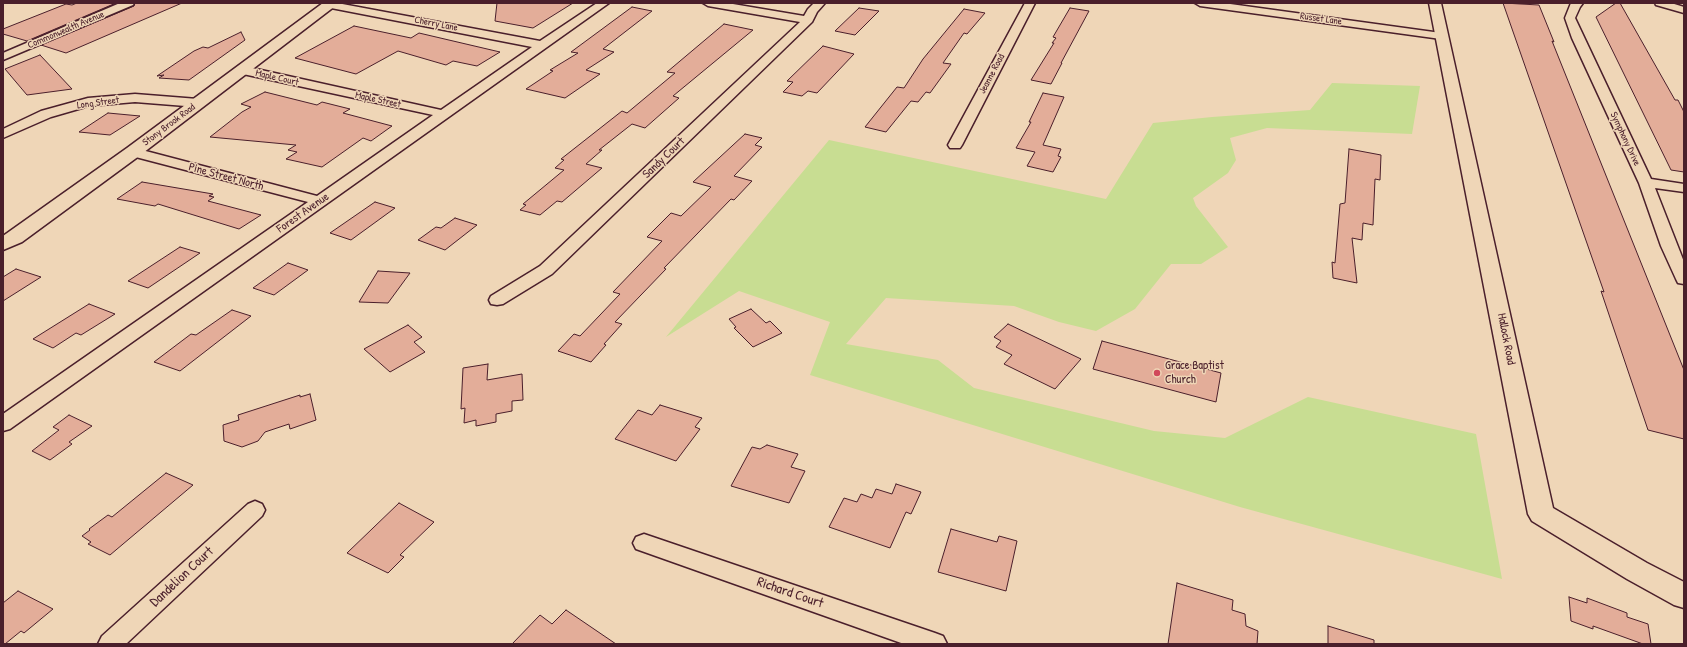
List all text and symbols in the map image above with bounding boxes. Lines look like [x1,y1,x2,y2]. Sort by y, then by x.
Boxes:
street label: Commonwealth Avenue [26,8,106,52]
street label: Russet Lane [1299,10,1343,28]
street label: Cherry Lane [413,14,459,34]
street label: Jeanne Road [977,52,1007,96]
street label: Maple Court [254,67,300,89]
street label: Maple Street [354,89,402,111]
street label: Long Street [76,94,120,112]
street label: Stony Brook Road [140,101,198,149]
street label: Symphony Drive [1607,110,1643,168]
street label: Sandy Court [640,134,688,182]
street label: Pine Street North [187,160,265,194]
street label: Forest Avenue [274,190,332,236]
street label: Hallock Road [1494,312,1518,366]
place label: Grace Baptist Church [1165,359,1224,387]
marker: Grace Baptist Church [1152,368,1162,378]
street label: Dandelion Court [147,543,217,611]
street label: Richard Court [754,574,826,612]

